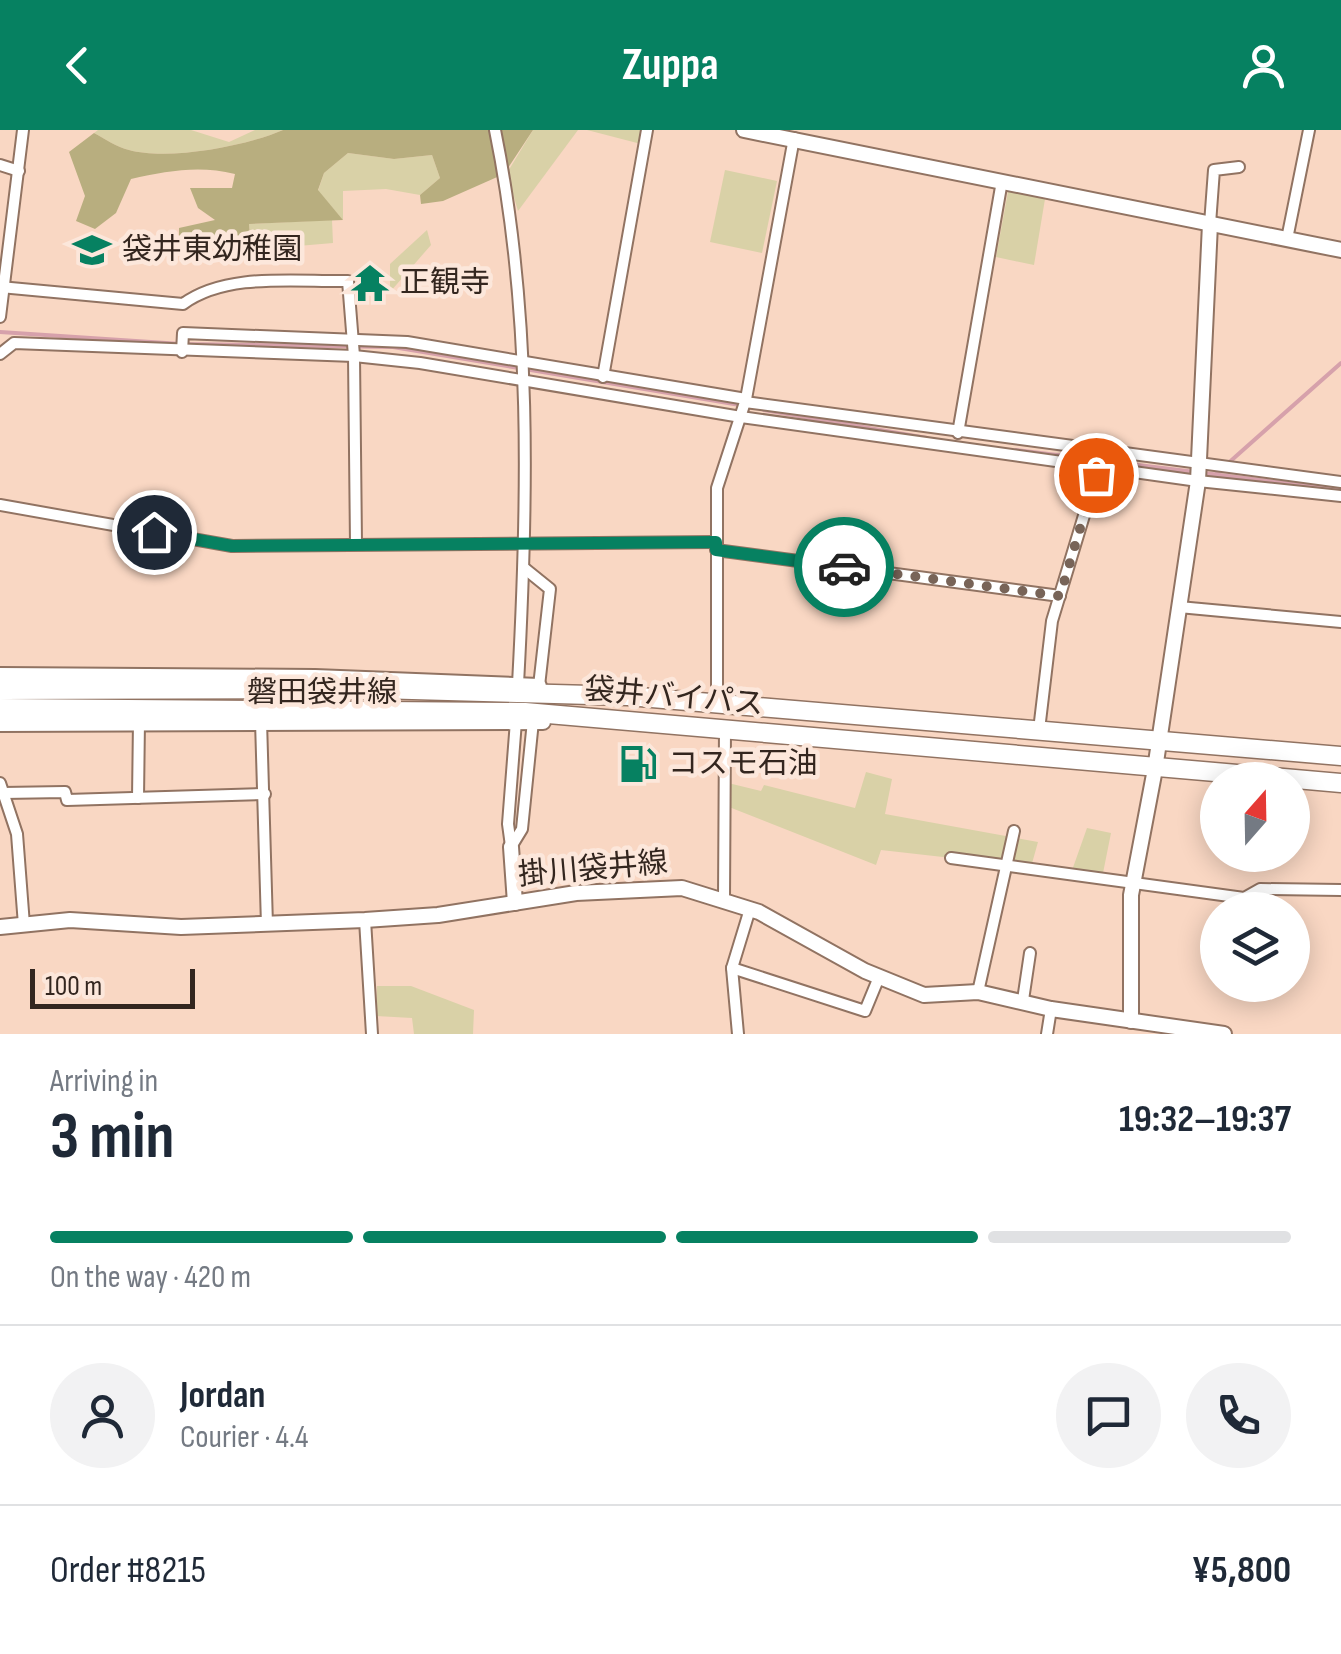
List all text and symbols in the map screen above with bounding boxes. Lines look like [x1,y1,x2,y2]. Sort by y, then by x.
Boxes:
icon: back [50,38,105,93]
text: Zuppa [622,38,719,93]
icon: person [1236,38,1291,93]
school or university icon: 袋井東幼稚園 [71,229,113,271]
place label: 袋井東幼稚園 [122,232,302,268]
temple icon: 正観寺 [349,262,391,304]
place label: 正観寺 [400,265,490,301]
pin [1054,433,1139,518]
icon: bag [1069,448,1124,503]
pin [112,490,197,575]
icon: home [127,505,182,560]
courier [794,517,894,617]
icon: car [817,540,872,595]
street label: 袋井バイパス [583,671,765,723]
street label: 磐田袋井線 [247,675,397,711]
fuel station icon: コスモ石油 [617,743,659,785]
place label: コスモ石油 [668,746,818,782]
north arrow [1200,762,1310,872]
map controls [1200,762,1310,1002]
street label: 掛川袋井線 [517,845,669,893]
button: layers [1200,892,1310,1002]
scale bar [30,964,195,1008]
text: 100 m [45,970,102,1003]
text: Arriving in [50,1062,158,1101]
text: 19:32–19:37 [1119,1097,1291,1142]
text: 3 min [50,1099,174,1177]
text: On the way · 420 m [50,1258,251,1297]
button: person [50,1363,155,1468]
button: chat [1056,1363,1161,1468]
button: phone [1186,1363,1291,1468]
text: Jordan [180,1373,265,1418]
text: Courier · 4.4 [180,1418,308,1457]
text: Order #8215 [50,1548,206,1593]
text: ¥5,800 [1192,1548,1291,1593]

